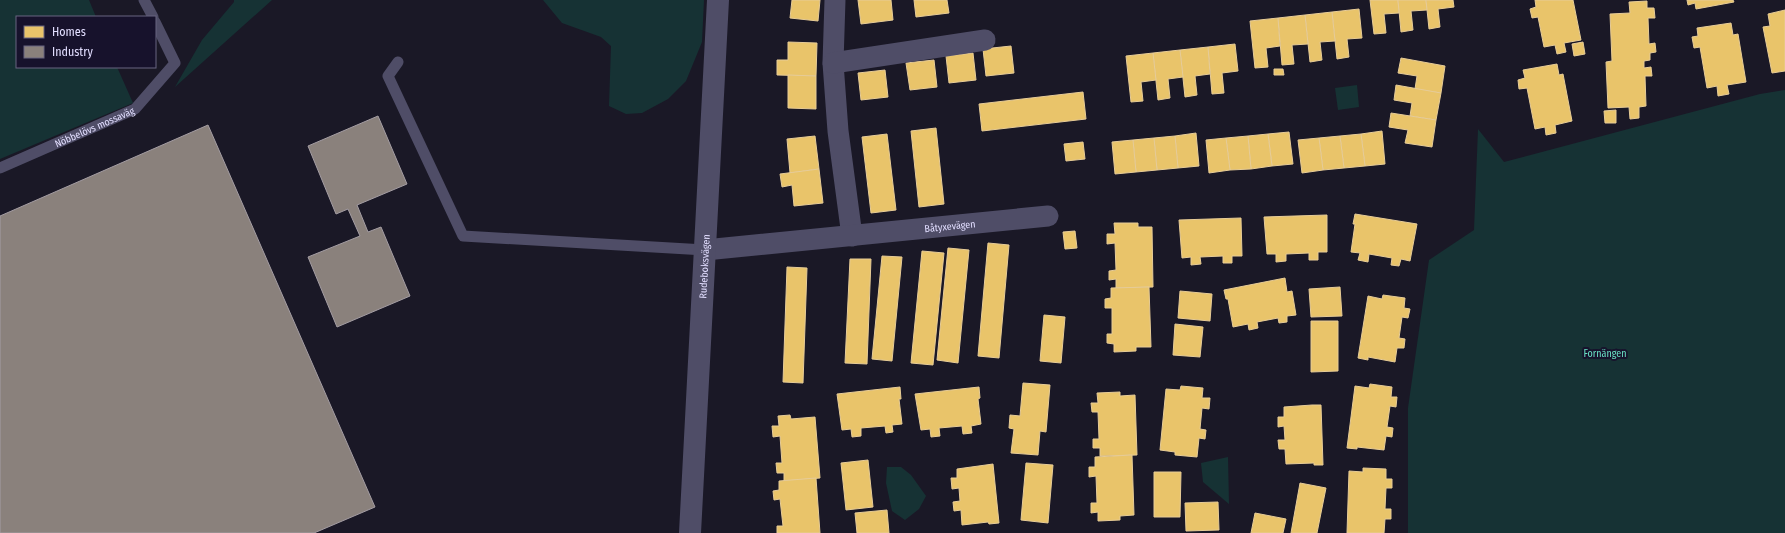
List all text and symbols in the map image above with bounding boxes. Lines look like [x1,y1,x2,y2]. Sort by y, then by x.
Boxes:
legend [16,16,156,68]
text: Homes [52,25,86,39]
text: Industry [52,45,93,59]
street label: Nöbbelövs mossaväg [53,105,137,150]
street label: Båtyxevägen [924,218,976,235]
street label: Rudeboksvägen [697,234,713,299]
park label: Fornängen [1584,348,1626,360]

